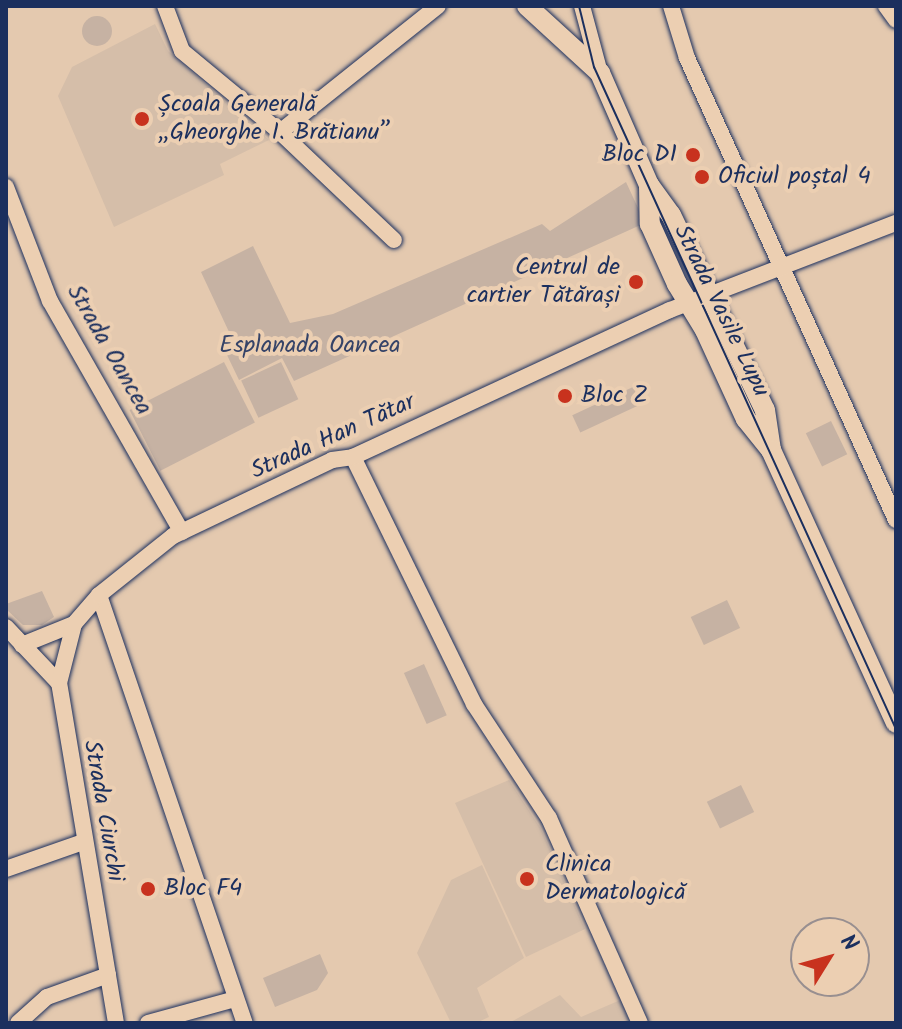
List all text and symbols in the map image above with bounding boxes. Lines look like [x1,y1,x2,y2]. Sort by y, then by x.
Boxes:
place label: Școala Generală „Gheorghe I. Brătianu” [158,91,391,147]
marker: Școala Generală „Gheorghe I. Brătianu” [133,110,151,128]
place label: Bloc D1 [602,141,677,169]
marker: Bloc D1 [684,146,702,164]
place label: Oficiul poștal 4 [718,163,871,191]
marker: Oficiul poștal 4 [693,168,711,186]
street label: Strada Vasile Lupu [667,220,775,402]
place label: Centrul de cartier Tătărași [467,254,620,310]
marker: Centrul de cartier Tătărași [627,273,645,291]
street label: Strada Oancea [60,280,158,420]
park label: Esplanada Oancea [219,332,401,360]
place label: Bloc Z [581,382,648,410]
marker: Bloc Z [556,387,574,405]
street label: Strada Han Tătar [247,388,419,486]
street label: Strada Ciurchi [76,738,130,884]
place label: Clinica Dermatologică [545,851,686,907]
marker: Clinica Dermatologică [516,868,538,890]
place label: Bloc F4 [164,875,242,903]
marker: Bloc F4 [139,880,157,898]
north arrow [790,917,870,997]
text: N [830,927,866,960]

